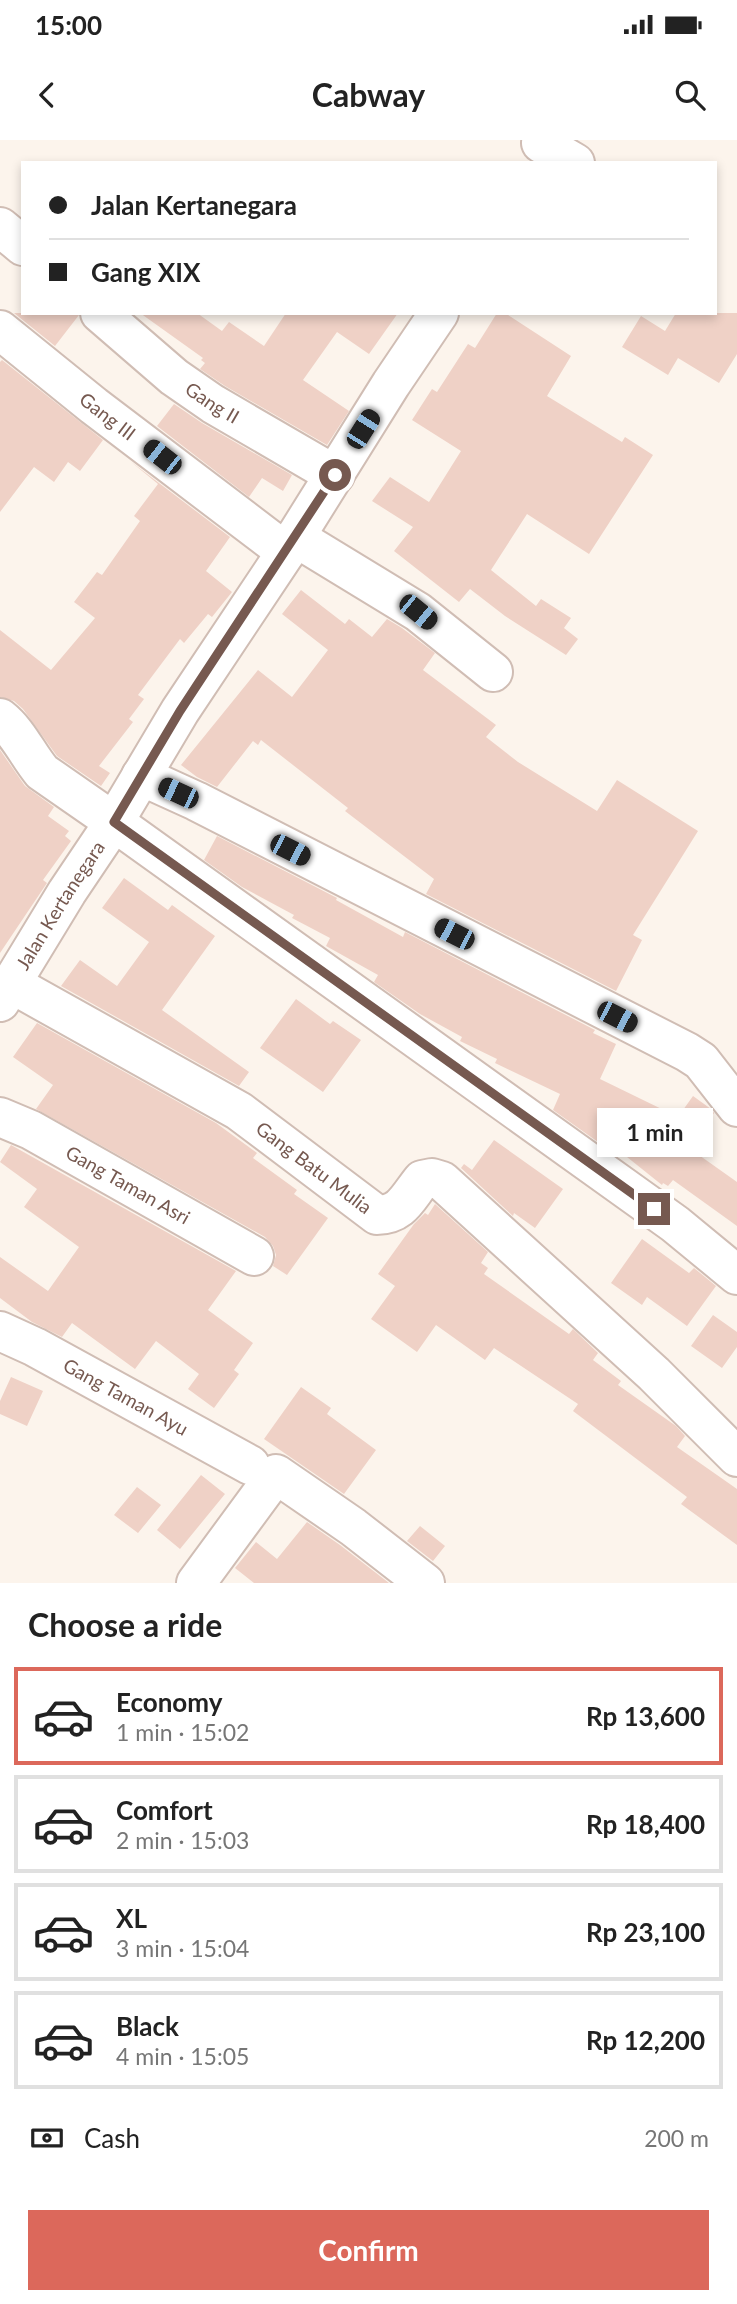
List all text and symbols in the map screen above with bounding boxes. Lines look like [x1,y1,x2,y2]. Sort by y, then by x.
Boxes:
text: 15:00 [35,9,102,41]
text: Cabway [312,75,425,114]
icon: back [28,76,66,114]
icon: search [671,76,709,114]
text: Jalan Kertanegara [91,189,297,221]
text: Gang XIX [91,256,200,288]
street label: Gang II [181,377,244,428]
street label: Gang III [75,387,141,445]
car [343,406,384,452]
car [139,436,186,478]
route start [319,459,351,491]
car [396,591,441,633]
car [155,775,202,811]
car [267,831,314,869]
street label: Jalan Kertanegara [11,836,109,974]
car [431,915,478,953]
car [594,998,641,1036]
callout: 1 min [596,1108,712,1156]
street label: Gang Batu Mulia [252,1116,377,1218]
text: 1 min [626,1118,684,1146]
street label: Gang Taman Asri [62,1140,194,1229]
route end [638,1193,670,1225]
street label: Gang Taman Ayu [60,1353,192,1440]
text: Choose a ride [28,1605,222,1644]
icon: car [32,1685,95,1748]
text: Economy [116,1686,222,1718]
text: Rp 13,600 [586,1700,705,1732]
text: 1 min · 15:02 [116,1718,249,1746]
icon: car [32,1793,95,1856]
text: Comfort [116,1794,213,1826]
text: Rp 18,400 [586,1808,705,1840]
text: 2 min · 15:03 [116,1826,249,1854]
icon: car [32,1901,95,1964]
text: XL [116,1902,147,1934]
text: Rp 23,100 [586,1916,705,1948]
text: 3 min · 15:04 [116,1934,249,1962]
icon: car [32,2009,95,2072]
text: Black [116,2010,179,2042]
text: Rp 12,200 [586,2024,705,2056]
text: 4 min · 15:05 [116,2042,249,2070]
icon: cash [28,2119,66,2157]
text: Cash [84,2122,140,2154]
text: 200 m [644,2124,709,2152]
button: Confirm [28,2210,709,2290]

